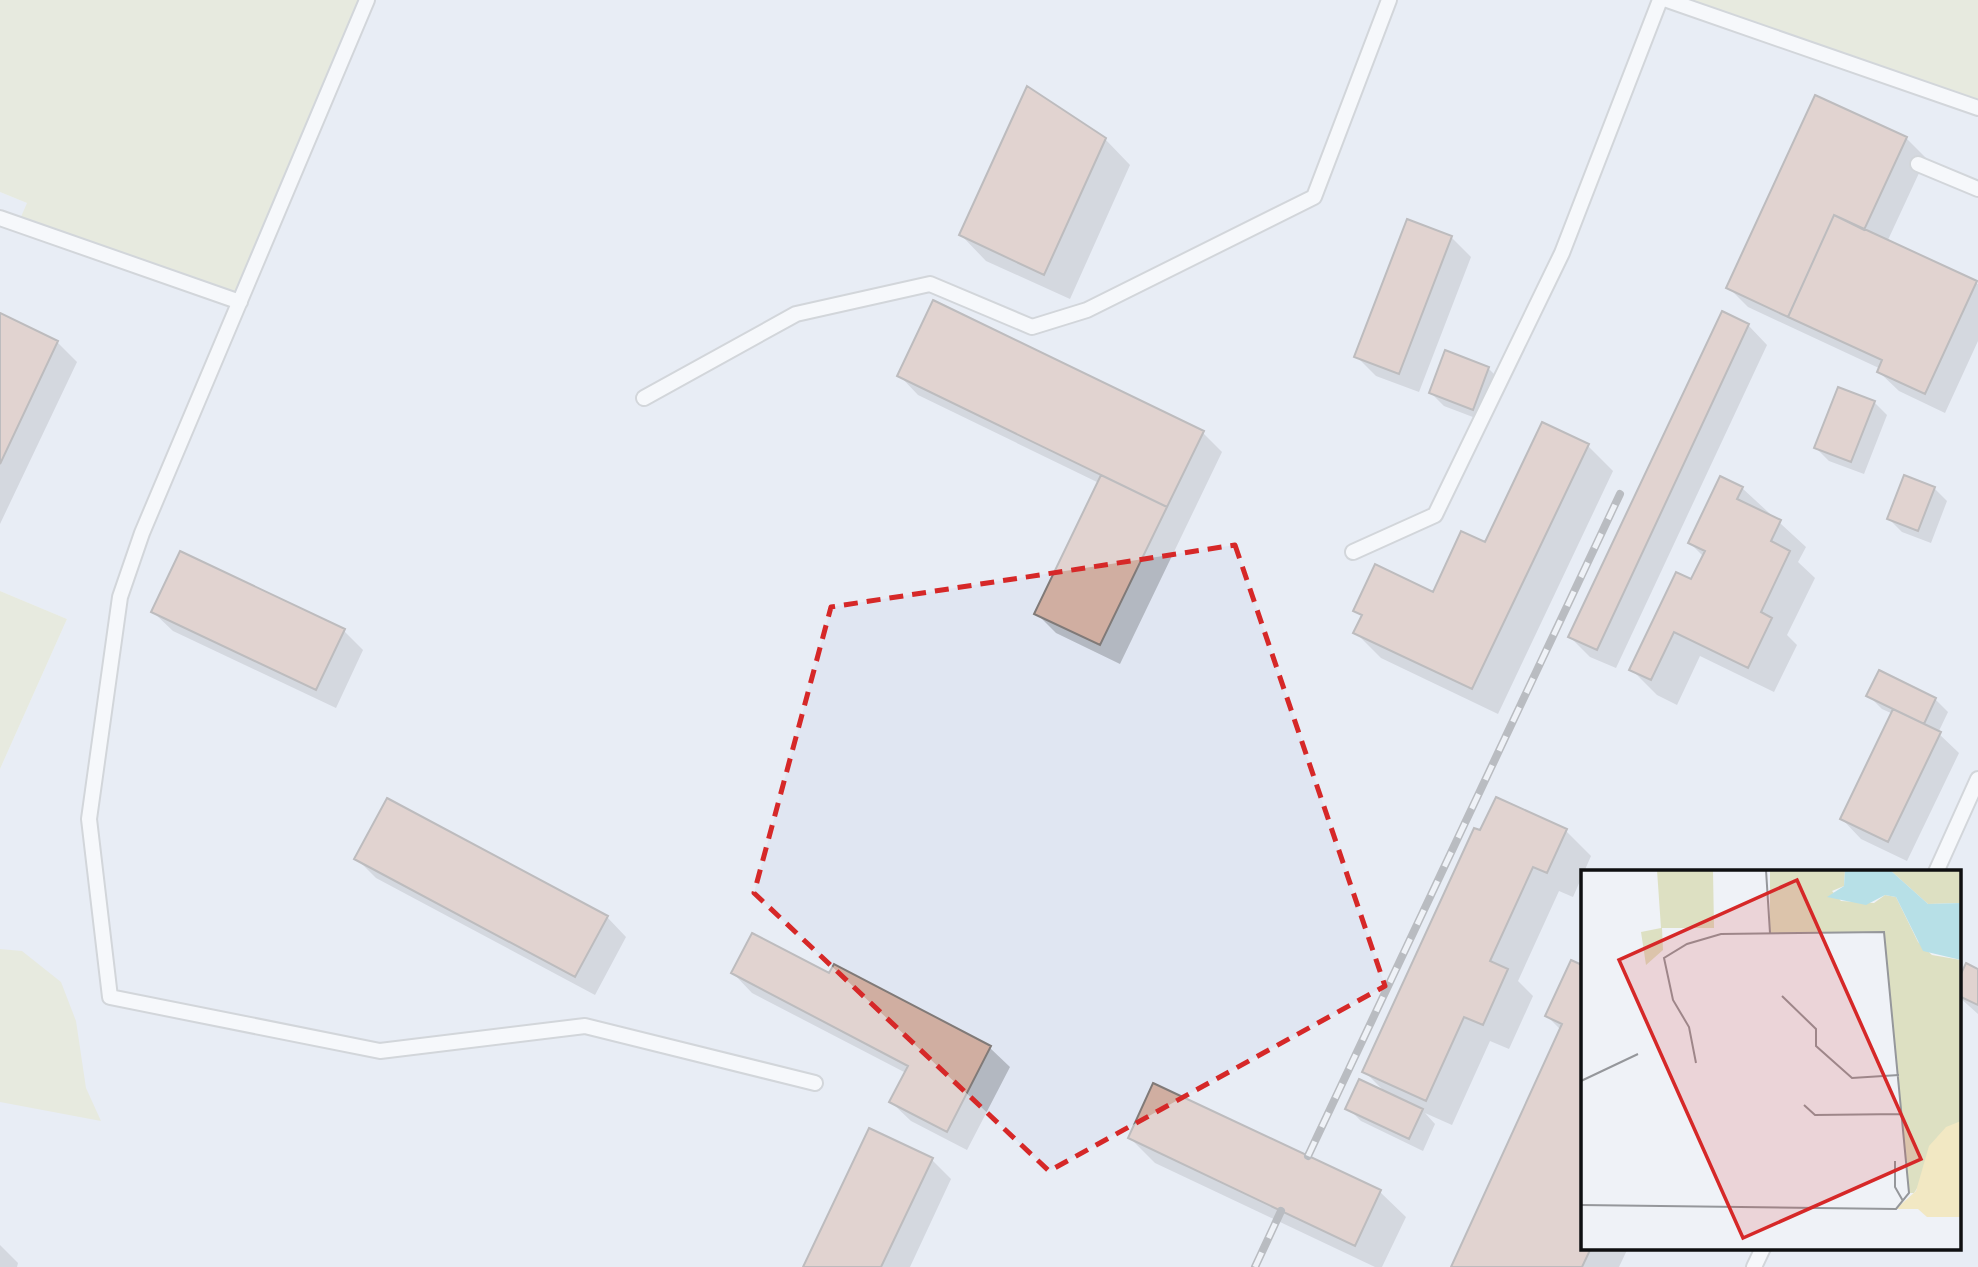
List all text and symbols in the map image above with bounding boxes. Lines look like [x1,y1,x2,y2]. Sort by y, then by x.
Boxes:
inset map [1581,870,1960,1250]

